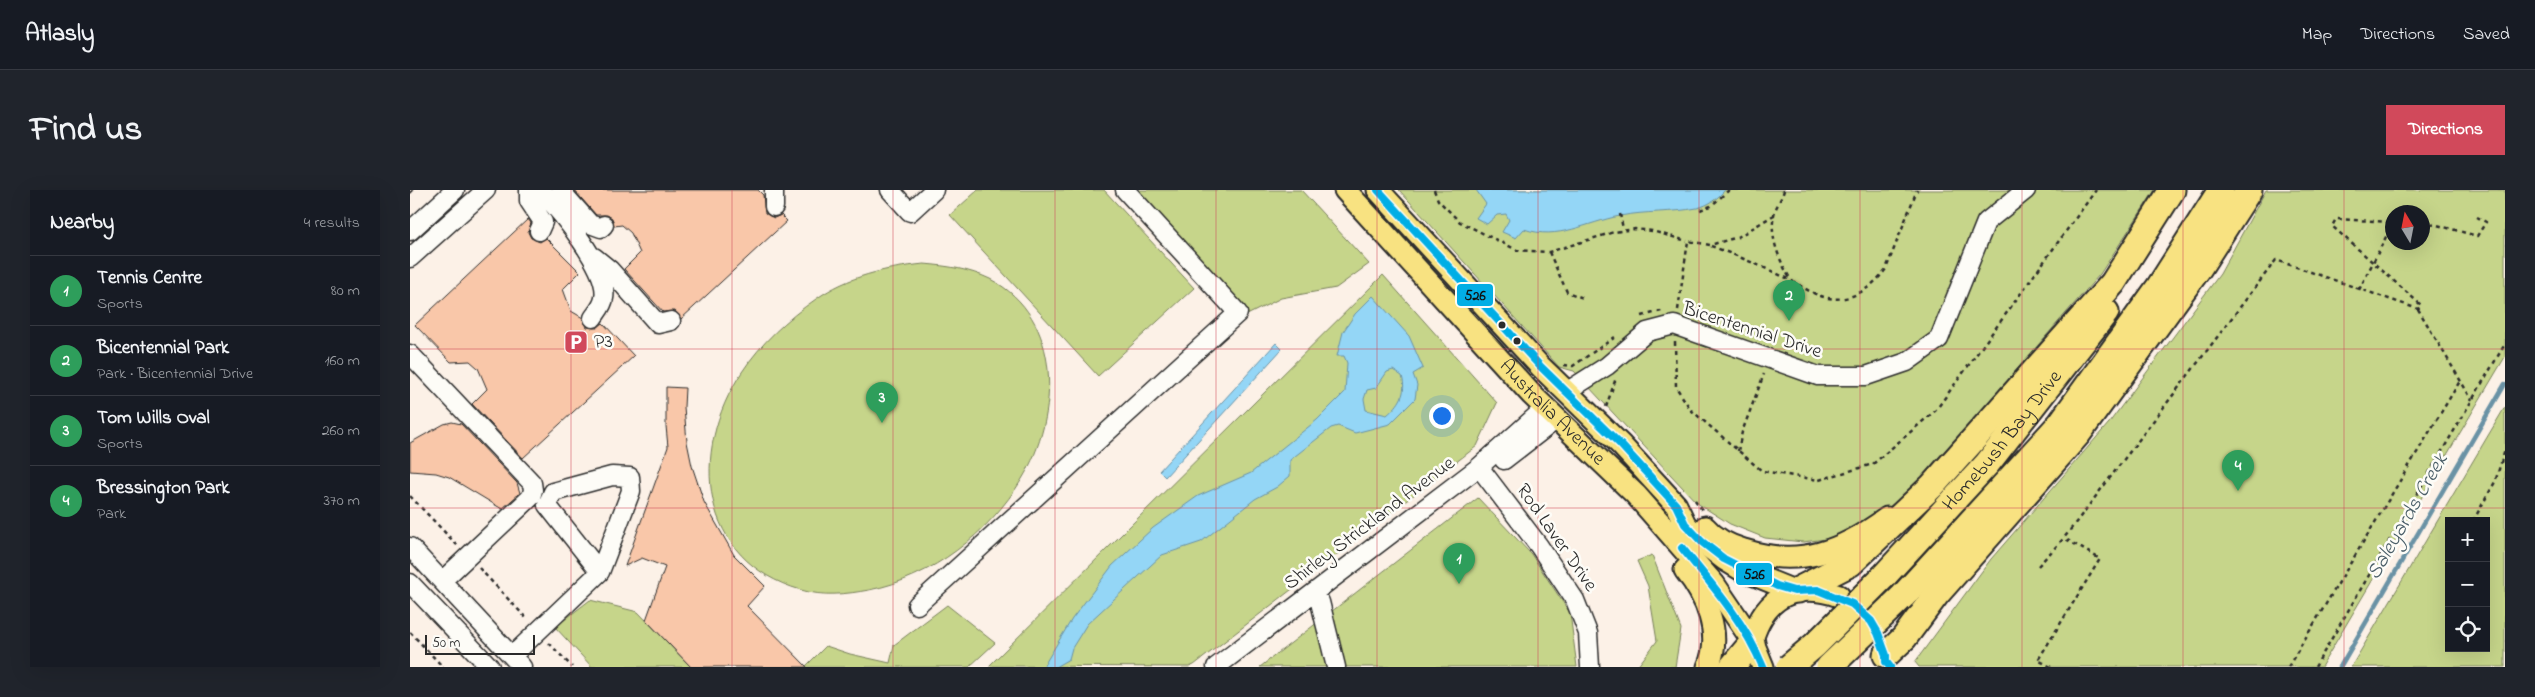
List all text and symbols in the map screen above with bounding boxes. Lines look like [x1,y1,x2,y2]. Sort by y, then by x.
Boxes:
text: Atlasly [25,17,94,52]
text: Map [2302,22,2332,48]
text: Directions [2360,22,2435,48]
text: Saved [2463,22,2510,48]
text: Find us [30,105,142,156]
button: Directions [2386,105,2505,155]
north arrow [2385,205,2430,250]
text: Nearby [50,208,114,238]
text: 4 results [304,211,360,235]
text: Tennis Centre [97,265,202,292]
text: 1 [63,279,69,303]
text: 80 m [331,279,360,303]
pin: 2 [1773,280,1805,321]
line badge: 526 [1456,283,1494,307]
text: 526 [1464,286,1486,307]
text: Sports [97,292,143,316]
street label: Bicentennial Drive [1678,295,1825,367]
unlabelled marker [1497,320,1507,330]
place label: P3 [594,328,613,357]
parking icon: P3 [563,329,589,355]
text: Bicentennial Park [97,335,229,362]
unlabelled marker [1512,336,1522,346]
text: 2 [62,349,70,373]
text: 160 m [325,349,360,373]
street label: Australia Avenue [1492,353,1612,472]
text: Park · Bicentennial Drive [97,362,253,386]
street label: Homebush Bay Drive [1936,364,2070,518]
pin: 3 [866,382,898,423]
your location [1429,403,1455,429]
text: Tom Wills Oval [97,405,210,432]
text: 3 [63,419,69,443]
text: 260 m [322,419,360,443]
text: Sports [97,432,143,456]
water label: Saleyards Creek [2360,448,2457,586]
street label: Shirley Strickland Avenue [1278,450,1462,598]
pin: 4 [2222,450,2254,491]
text: Bressington Park [97,475,230,502]
street label: Rod Laver Drive [1508,478,1604,598]
text: 4 [63,489,69,513]
text: 370 m [323,489,360,513]
text: Park [97,502,126,526]
map controls [2445,517,2490,652]
button: + [2445,517,2490,562]
pin: 1 [1443,543,1475,584]
line badge: 526 [1735,562,1773,586]
button: − [2445,562,2490,607]
text: 526 [1743,565,1765,586]
button: locate [2445,607,2490,652]
scale bar [425,632,535,655]
text: 50 m [432,633,460,654]

